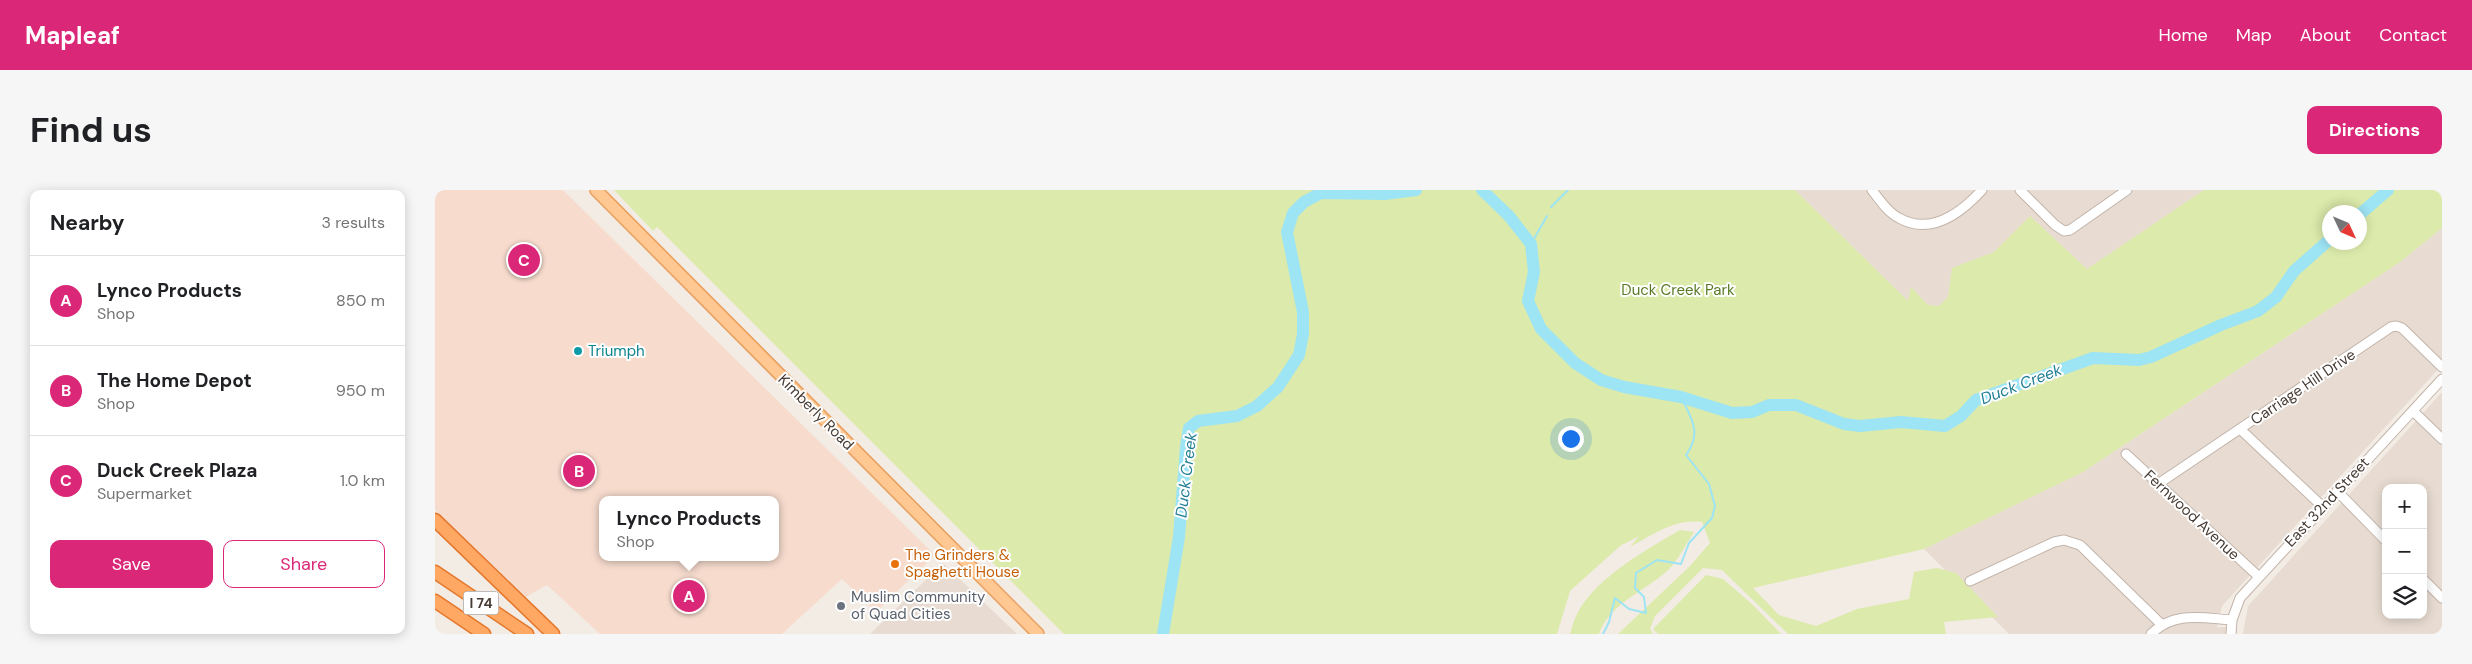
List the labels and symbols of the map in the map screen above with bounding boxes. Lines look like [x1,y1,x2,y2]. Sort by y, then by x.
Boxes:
north arrow [2322,205,2367,250]
pin: C [508,241,540,279]
park label: Duck Creek Park [1621,280,1735,300]
place label: Triumph [588,341,645,361]
street label: Carriage Hill Drive [2247,344,2359,430]
marker: Triumph [572,345,584,357]
water label: Duck Creek [1977,359,2066,409]
street label: Kimberly Road [774,370,858,454]
your location [1558,426,1584,452]
water label: Duck Creek [1170,430,1202,519]
pin: B [563,452,595,490]
street label: East 32nd Street [2280,453,2374,551]
street label: Fernwood Avenue [2140,465,2244,565]
place label: The Grinders & Spaghetti House [905,545,1020,582]
marker: The Grinders & Spaghetti House [889,558,901,570]
pin: A [673,577,705,615]
place label: Muslim Community of Quad Cities [851,587,986,624]
road number: I 74 [463,592,499,614]
marker: Muslim Community of Quad Cities [835,600,847,612]

